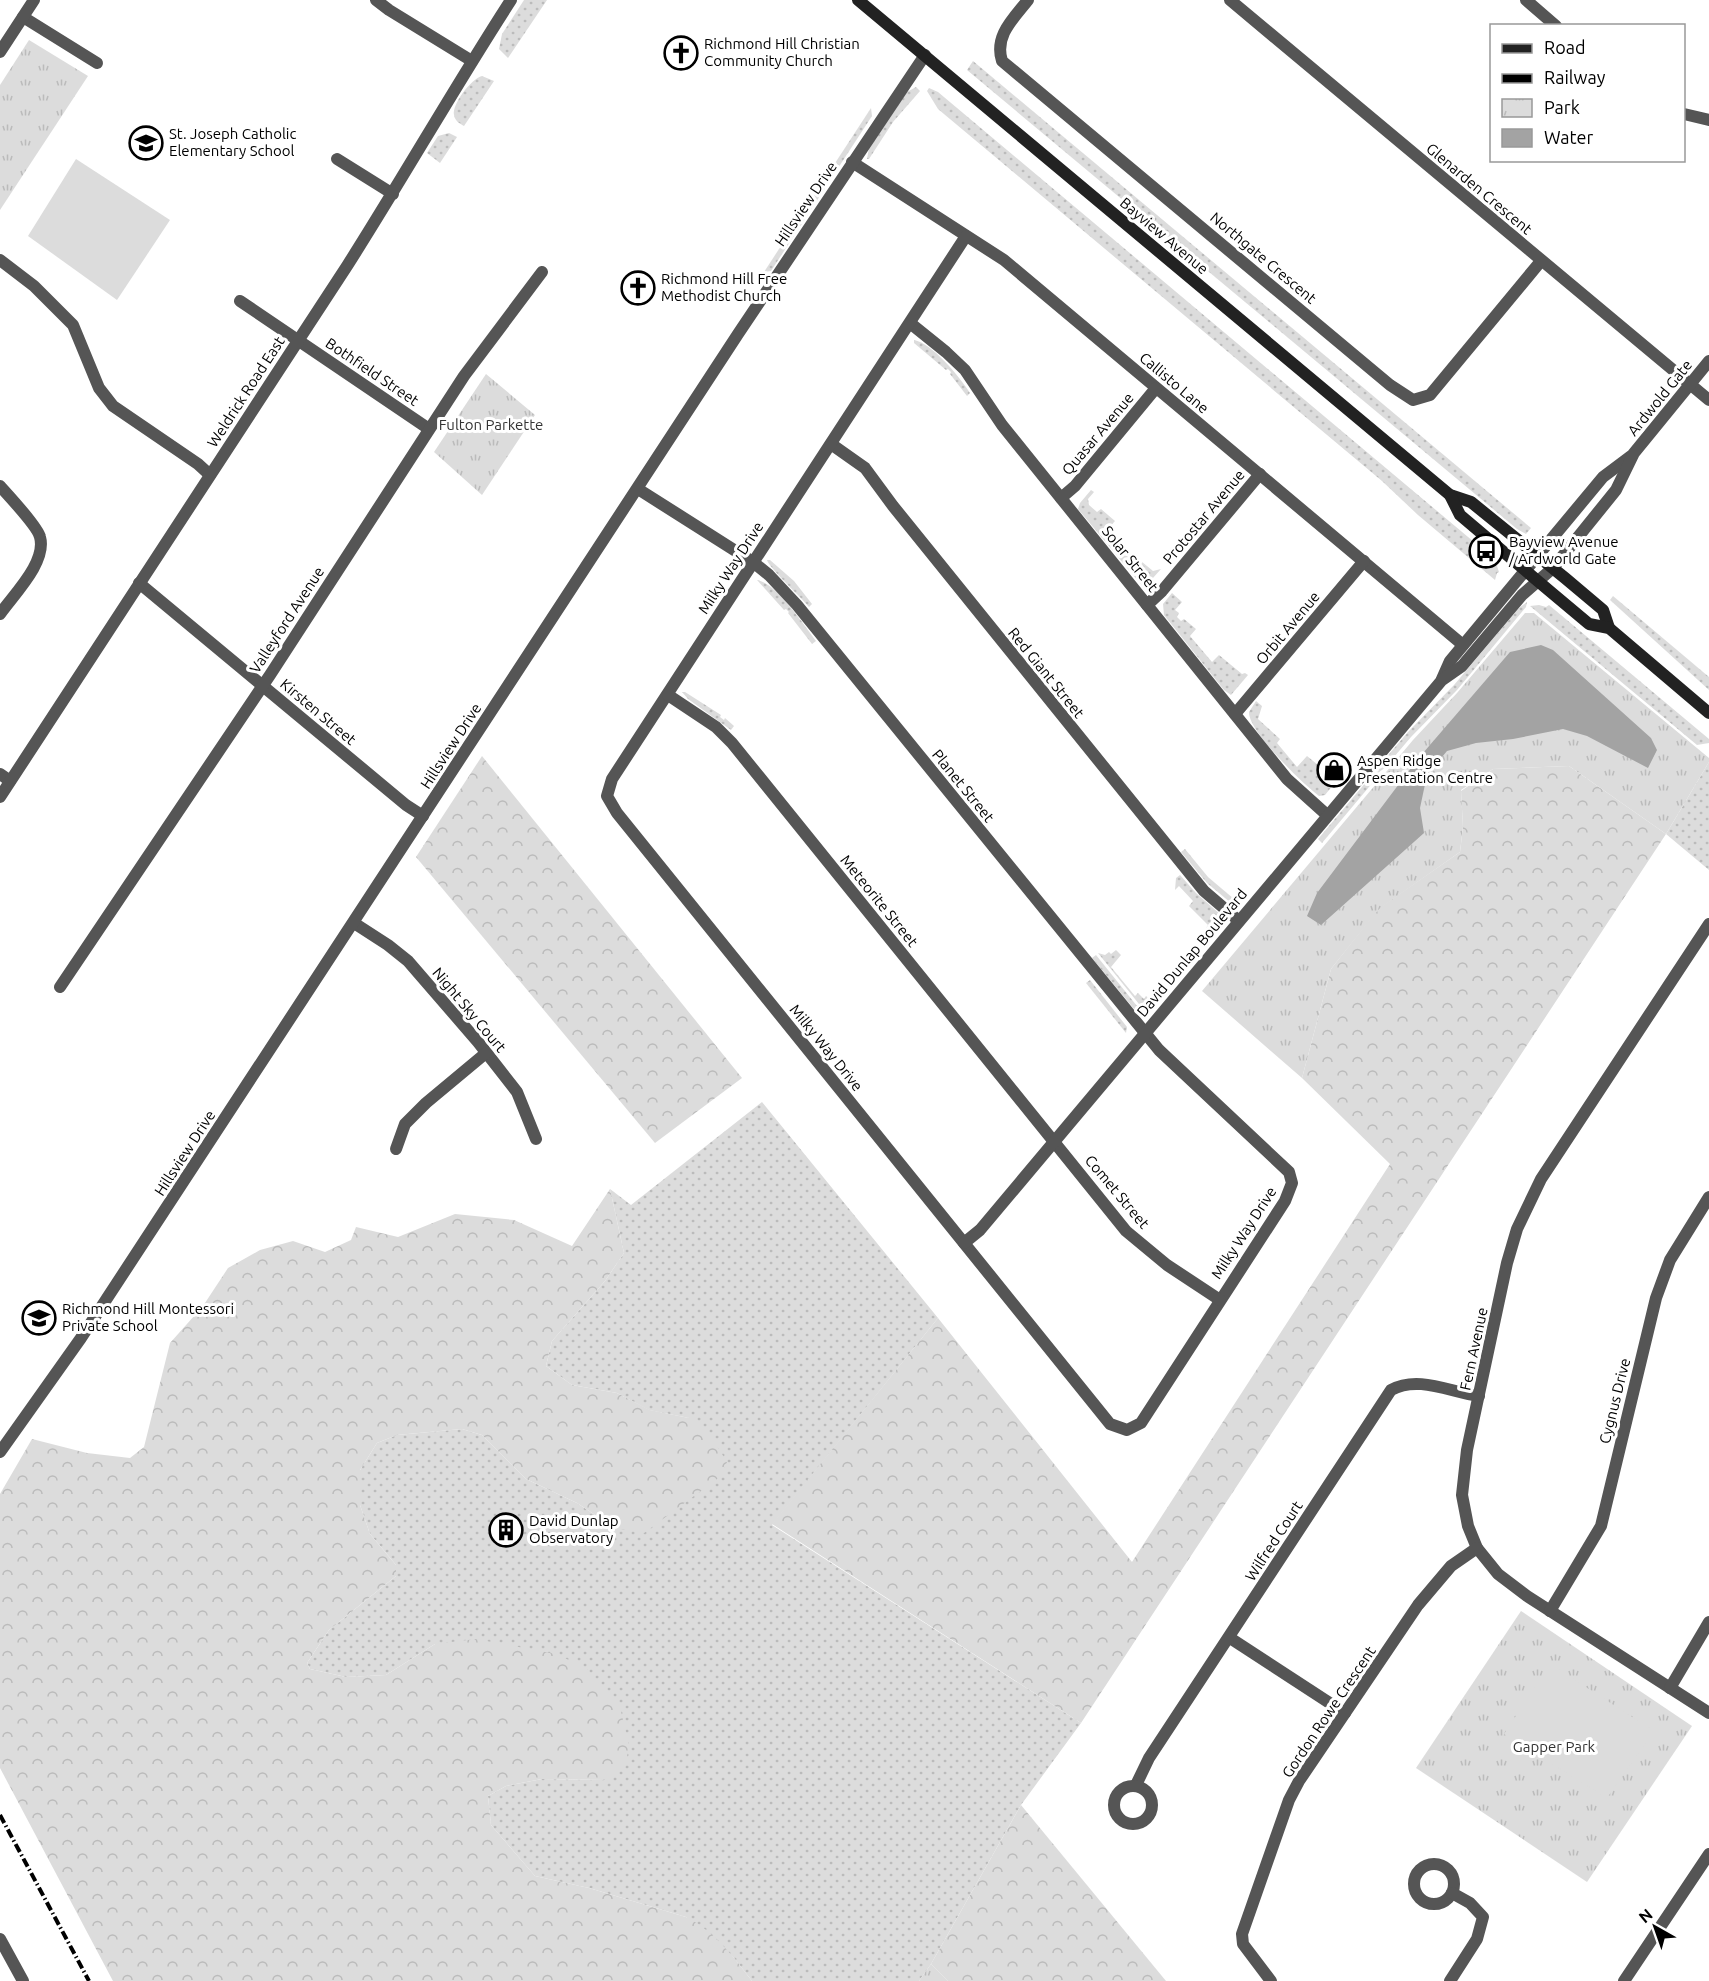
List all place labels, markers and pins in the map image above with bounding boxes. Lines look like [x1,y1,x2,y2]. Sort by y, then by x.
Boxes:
church icon: Richmond Hill Christian Community Church [663,35,699,71]
place label: Richmond Hill Christian Community Church [704,35,860,69]
school or university icon: St. Joseph Catholic Elementary School [128,125,164,161]
place label: St. Joseph Catholic Elementary School [169,125,297,159]
church icon: Richmond Hill Free Methodist Church [620,270,656,306]
place label: Richmond Hill Free Methodist Church [661,270,787,304]
bus stop icon: Bayview Avenue / Ardworld Gate [1468,533,1504,569]
place label: Bayview Avenue / Ardworld Gate [1508,533,1619,567]
shop icon: Aspen Ridge Presentation Centre [1316,752,1352,788]
place label: Aspen Ridge Presentation Centre [1357,752,1493,786]
school or university icon: Richmond Hill Montessori Private School [21,1300,57,1336]
place label: Richmond Hill Montessori Private School [62,1300,234,1334]
building icon: David Dunlap Observatory [488,1512,524,1548]
place label: David Dunlap Observatory [529,1512,619,1546]

